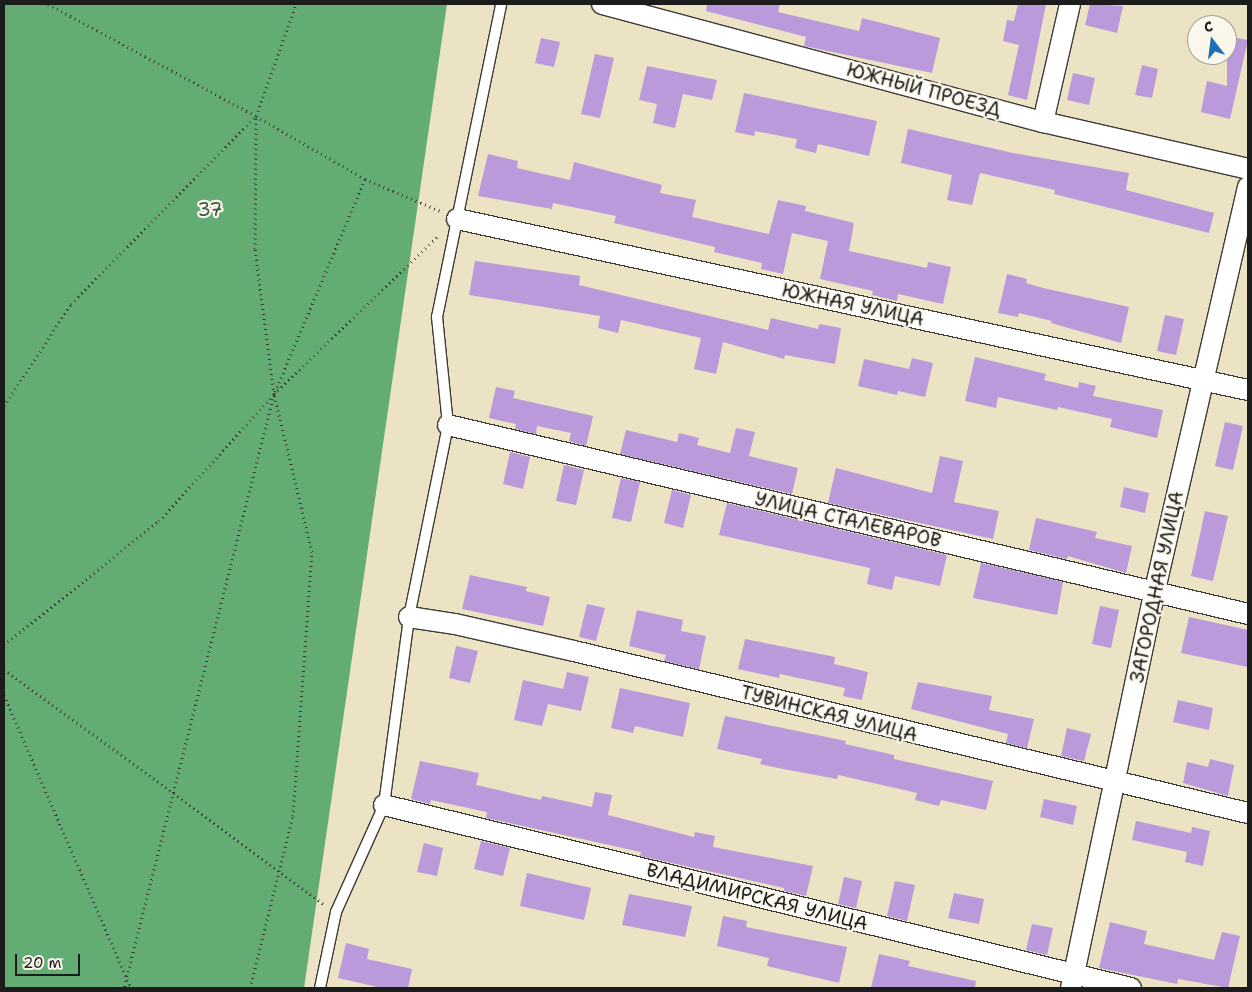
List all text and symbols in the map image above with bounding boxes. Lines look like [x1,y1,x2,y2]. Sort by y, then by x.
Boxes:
north arrow [1187,15,1237,65]
text: С [1202,17,1215,36]
street label: ЮЖНЫЙ ПРОЕЗД [844,58,1004,122]
park label: 37 [198,199,222,221]
street label: ЮЖНАЯ УЛИЦА [780,279,926,331]
street label: УЛИЦА СТАЛЕВАРОВ [752,487,944,553]
street label: ЗАГОРОДНАЯ УЛИЦА [1126,489,1188,685]
street label: ТУВИНСКАЯ УЛИЦА [738,681,920,747]
street label: ВЛАДИМИРСКАЯ УЛИЦА [644,858,870,936]
scale bar [18,944,82,976]
text: 20 m [23,953,62,973]

